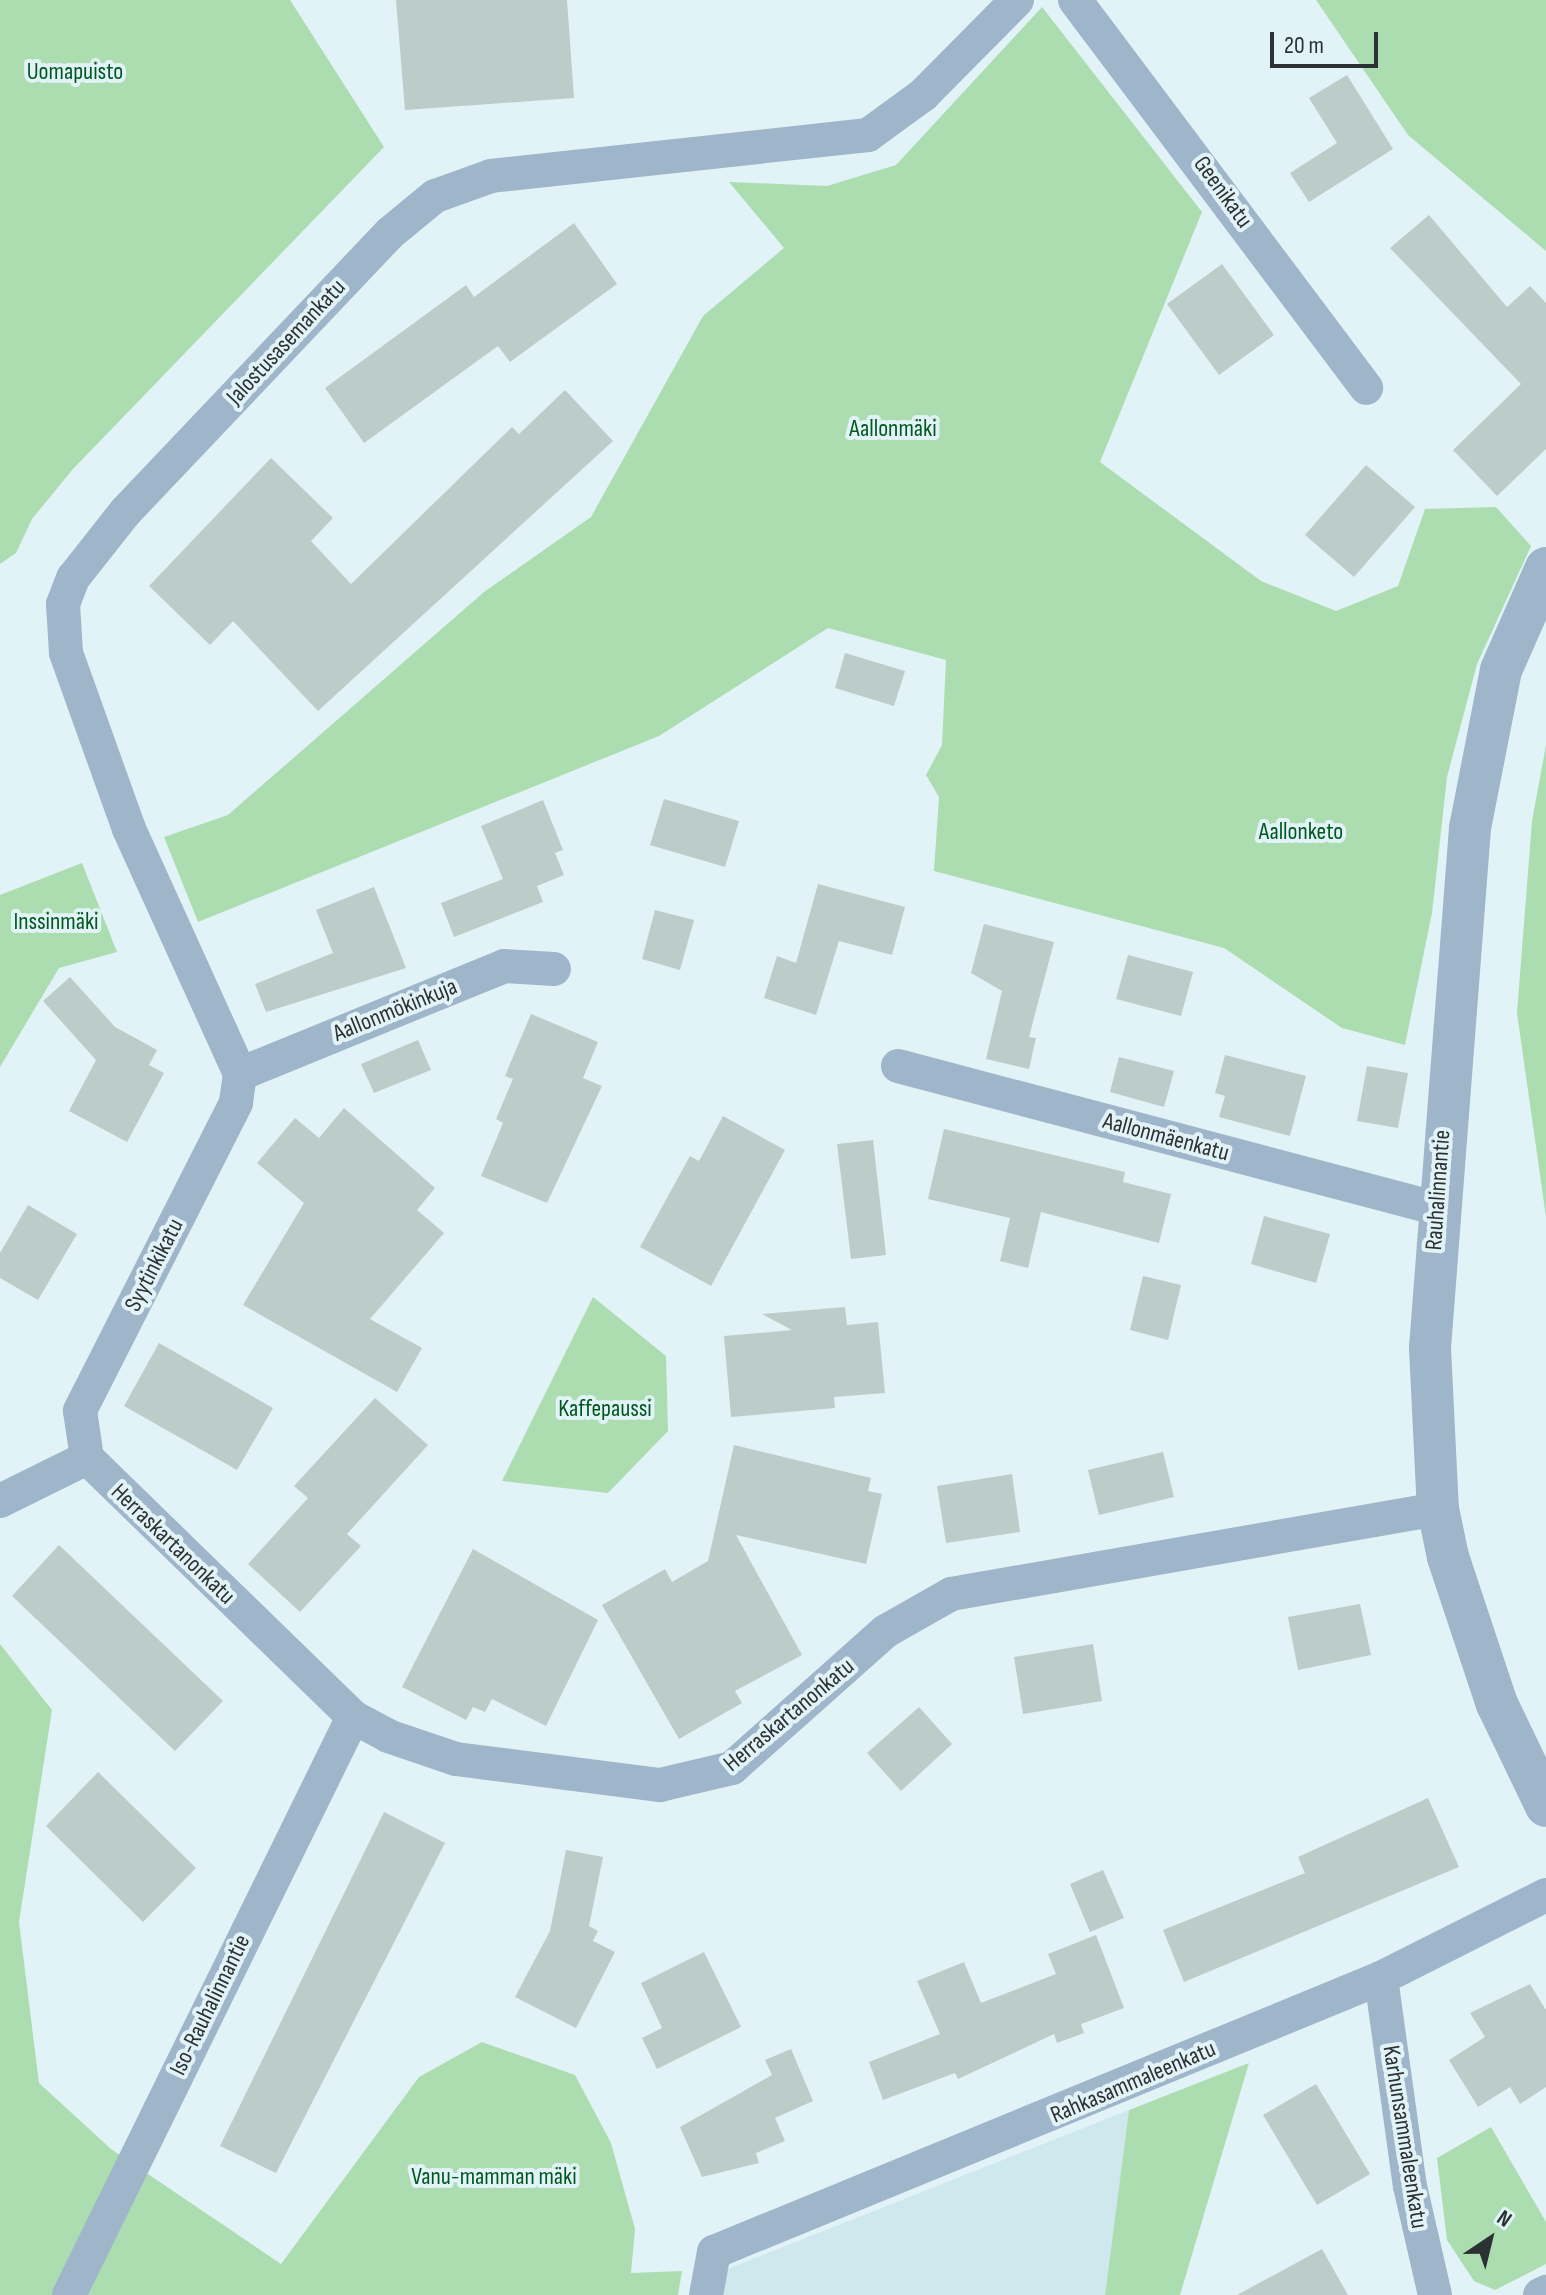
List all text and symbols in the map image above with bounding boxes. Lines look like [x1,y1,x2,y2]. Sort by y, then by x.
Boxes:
scale bar [1274,16,1382,66]
text: 20 m [1284,31,1324,60]
park label: Uomapuisto [27,58,123,86]
street label: Geenikatu [1187,150,1259,234]
street label: Jalostusasemankatu [220,273,352,411]
park label: Aallonmäki [849,415,937,443]
park label: Aallonketo [1259,818,1343,846]
park label: Inssinmäki [13,908,99,936]
street label: Aallonmökinkuja [329,972,461,1048]
street label: Aallonmäenkatu [1100,1106,1232,1168]
street label: Rauhalinnantie [1419,1129,1457,1251]
street label: Syytinkikatu [118,1214,190,1316]
park label: Kaffepaussi [558,1395,652,1423]
street label: Herraskartanonkatu [105,1478,241,1610]
street label: Herraskartanonkatu [718,1652,860,1778]
street label: Iso-Rauhalinnantie [164,1930,256,2080]
street label: Rahkasammaleenkatu [1046,2034,1220,2130]
street label: Karhunsammaleenkatu [1376,2043,1434,2231]
park label: Vanu-mamman mäki [411,2163,577,2191]
north arrow [1450,2199,1530,2279]
text: N [1491,2205,1517,2233]

